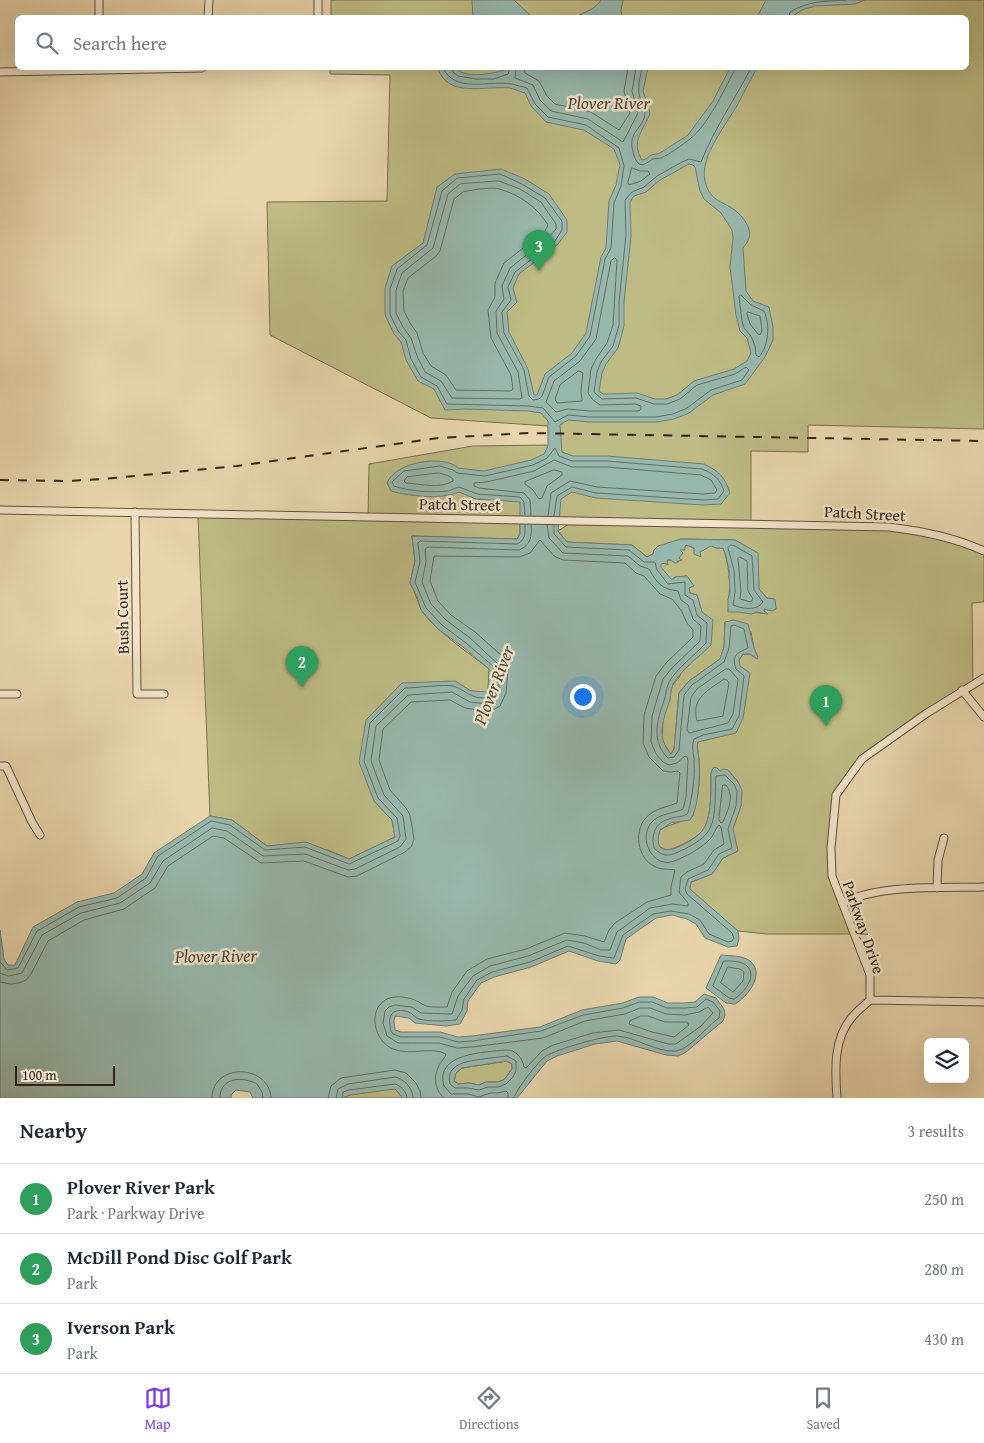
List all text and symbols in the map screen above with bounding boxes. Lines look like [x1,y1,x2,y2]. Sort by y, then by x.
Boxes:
search box [15,15,969,70]
icon: search [33,29,61,57]
text: Search here [73,29,167,57]
water label: Plover River [567,89,652,116]
pin: 3 [523,230,555,271]
street label: Patch Street [419,491,501,517]
street label: Patch Street [824,499,907,527]
street label: Bush Court [109,579,135,654]
water label: Plover River [466,640,521,729]
pin: 2 [286,646,318,687]
your location [570,684,596,710]
pin: 1 [810,685,842,726]
street label: Parkway Drive [837,877,891,977]
water label: Plover River [174,941,259,970]
map controls [924,1038,969,1083]
button: layers [924,1038,969,1083]
scale bar [15,1063,115,1086]
text: 100 m [22,1065,57,1085]
text: Nearby [20,1115,87,1146]
text: 3 results [907,1119,964,1143]
text: Plover River Park [67,1173,215,1201]
text: 1 [32,1187,40,1211]
text: 250 m [924,1187,964,1211]
text: Park · Parkway Drive [67,1201,205,1225]
text: McDill Pond Disc Golf Park [67,1243,292,1271]
text: 2 [32,1257,40,1281]
text: 280 m [924,1257,964,1281]
text: Park [67,1271,98,1295]
text: Iverson Park [67,1313,175,1341]
text: 3 [32,1327,40,1351]
text: 430 m [924,1327,964,1351]
text: Park [67,1341,98,1365]
tab: Map [144,1384,172,1434]
tab: Directions [459,1384,519,1434]
tab: Saved [806,1384,840,1434]

